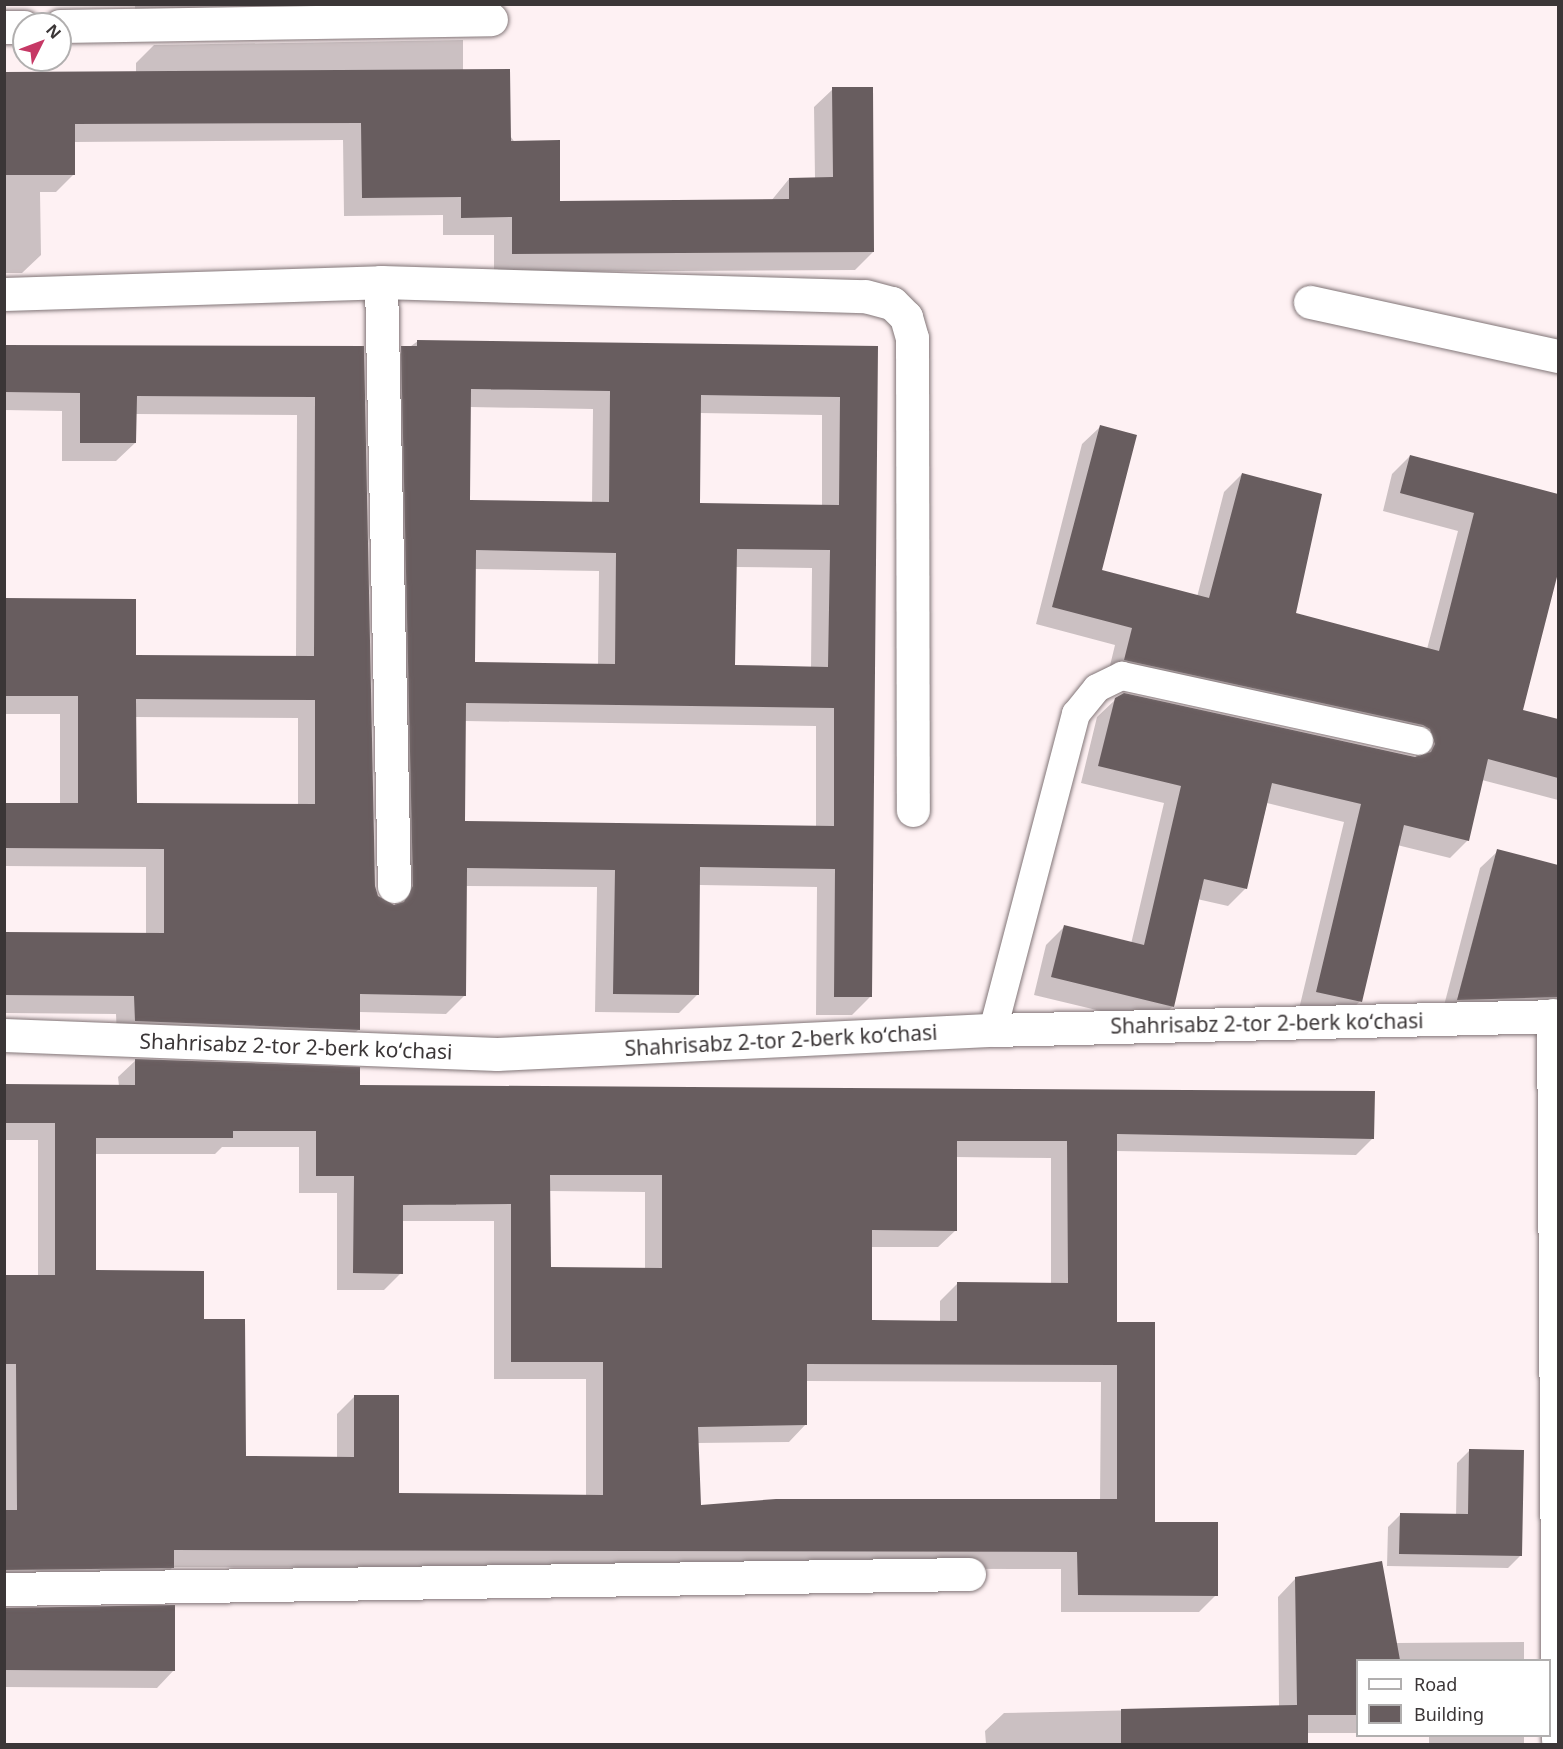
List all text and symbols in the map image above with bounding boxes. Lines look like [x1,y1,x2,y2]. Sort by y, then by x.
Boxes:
north arrow [12,12,72,72]
text: N [41,19,66,43]
street label: Shahrisabz 2-tor 2-berk koʻchasi [1110,1008,1424,1038]
street label: Shahrisabz 2-tor 2-berk koʻchasi [624,1019,938,1061]
street label: Shahrisabz 2-tor 2-berk koʻchasi [139,1028,453,1064]
legend [1356,1659,1551,1737]
text: Road [1414,1672,1457,1696]
text: Building [1414,1702,1484,1726]

